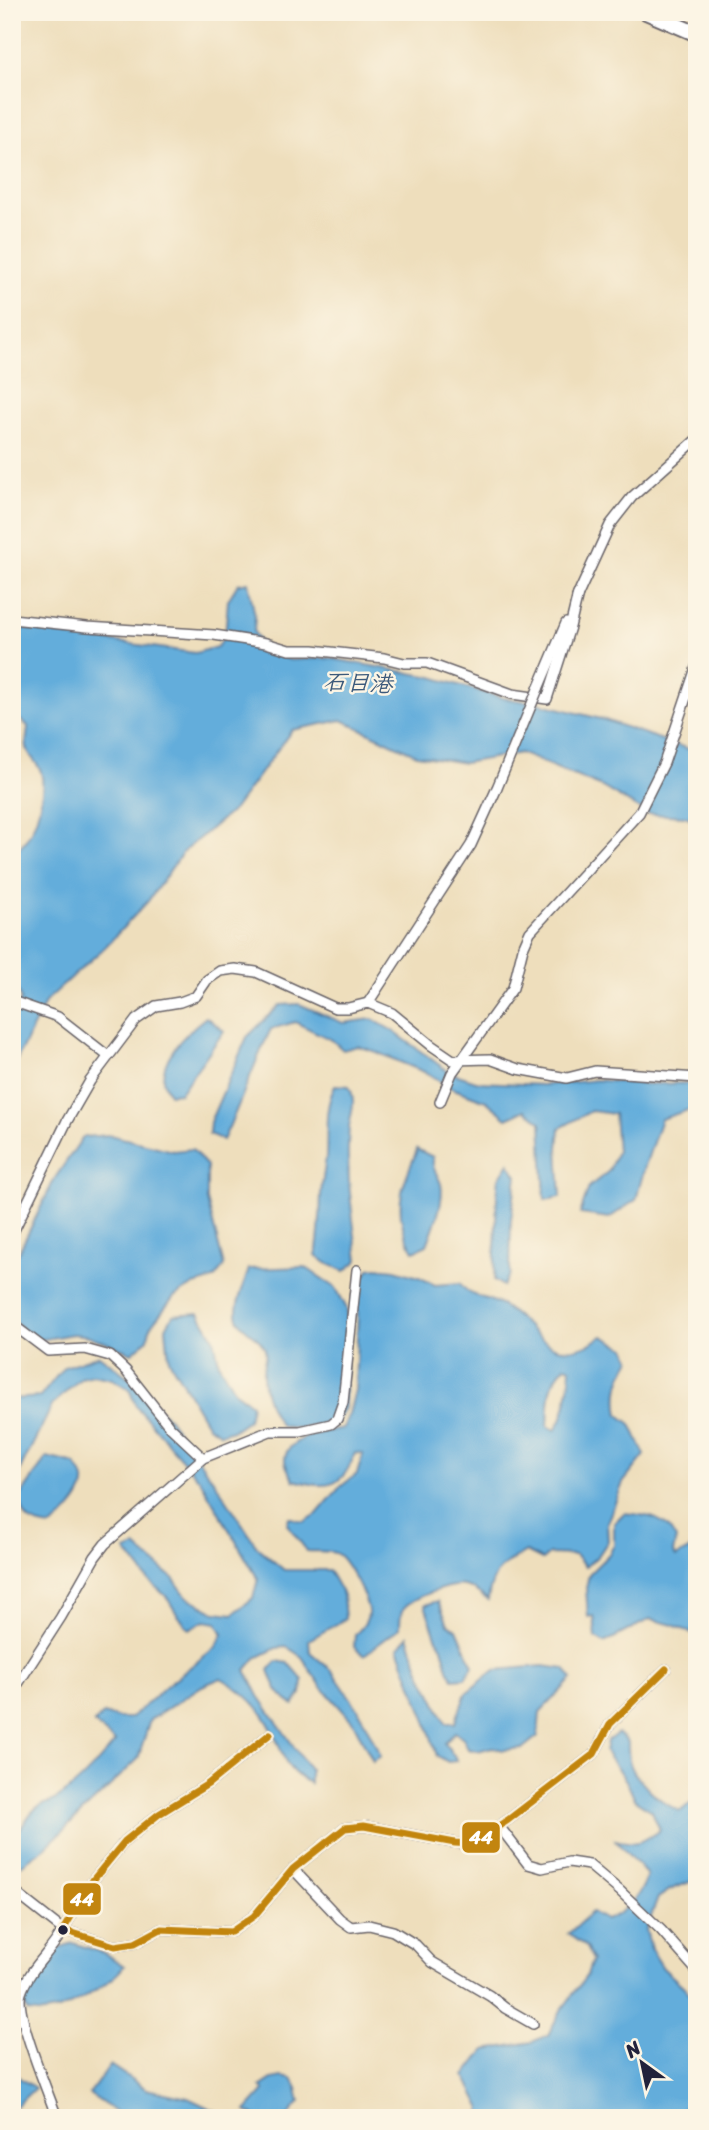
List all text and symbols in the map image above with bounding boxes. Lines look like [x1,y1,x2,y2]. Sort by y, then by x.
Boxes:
water label: 石目港 [323,661,395,705]
line badge: 44 [461,1821,501,1854]
text: 44 [468,1821,493,1854]
line badge: 44 [62,1882,102,1916]
text: 44 [69,1883,94,1916]
unlabelled marker [56,1923,70,1937]
north arrow [608,2028,678,2098]
text: N [618,2031,648,2067]

